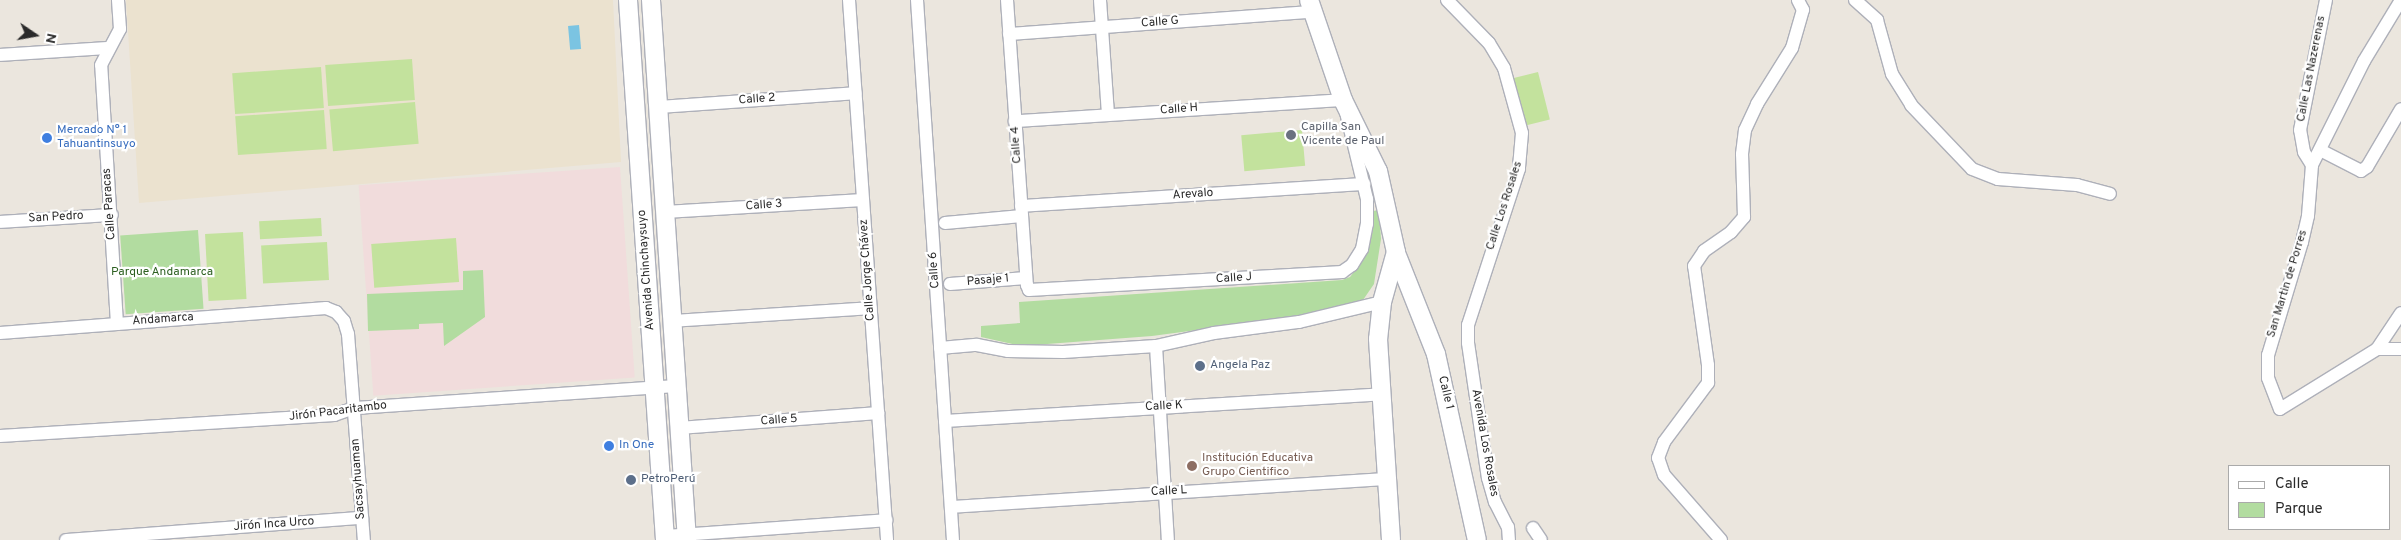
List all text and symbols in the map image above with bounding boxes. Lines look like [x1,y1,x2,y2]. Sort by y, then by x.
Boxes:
north arrow [10,10,60,60]
street label: Calle G [1141,14,1179,32]
street label: Calle Las Nazerenas [2295,15,2329,123]
text: N [41,32,60,45]
street label: Calle 2 [738,92,776,108]
street label: Calle H [1160,101,1198,119]
place label: Capilla San Vicente de Paul [1301,121,1384,149]
place label: Mercado N° 1 Tahuantinsuyo [57,124,136,152]
street label: Calle 4 [1009,126,1025,164]
marker: Capilla San Vicente de Paul [1285,129,1297,141]
marker: Mercado N° 1 Tahuantinsuyo [41,132,53,144]
street label: Calle Los Rosales [1484,160,1526,252]
street label: Calle Paracas [100,168,120,240]
street label: Arevalo [1172,186,1214,204]
street label: Calle 3 [745,198,783,214]
street label: San Pedro [28,209,84,227]
street label: Avenida Chinchaysuyo [636,209,658,331]
street label: Calle Jorge Chávez [857,219,879,321]
street label: San Martin de Porres [2265,228,2311,340]
street label: Calle 6 [927,251,943,289]
park label: Parque Andamarca [111,266,213,280]
street label: Calle J [1215,271,1253,287]
street label: Pasaje 1 [966,272,1010,290]
street label: Andamarca [132,311,194,329]
place label: Angela Paz [1210,359,1270,373]
marker: Angela Paz [1194,360,1206,372]
street label: Calle 1 [1434,375,1456,411]
street label: Avenida Los Rosales [1467,388,1501,498]
street label: Jirón Pacaritambo [288,399,388,425]
street label: Calle K [1145,399,1183,415]
street label: Calle 5 [760,413,798,429]
street label: Sacsayhuaman [349,438,369,520]
place label: In One [619,439,654,453]
marker: In One [603,440,615,452]
place label: Institución Educativa Grupo Cientifico [1202,452,1313,480]
marker: Institución Educativa Grupo Cientifico [1186,460,1198,472]
legend [2228,465,2391,530]
place label: PetroPerú [641,473,696,487]
marker: PetroPerú [625,474,637,486]
text: Calle [2275,475,2309,494]
street label: Calle L [1150,484,1188,500]
text: Parque [2275,500,2323,519]
street label: Jirón Inca Urco [233,515,315,535]

